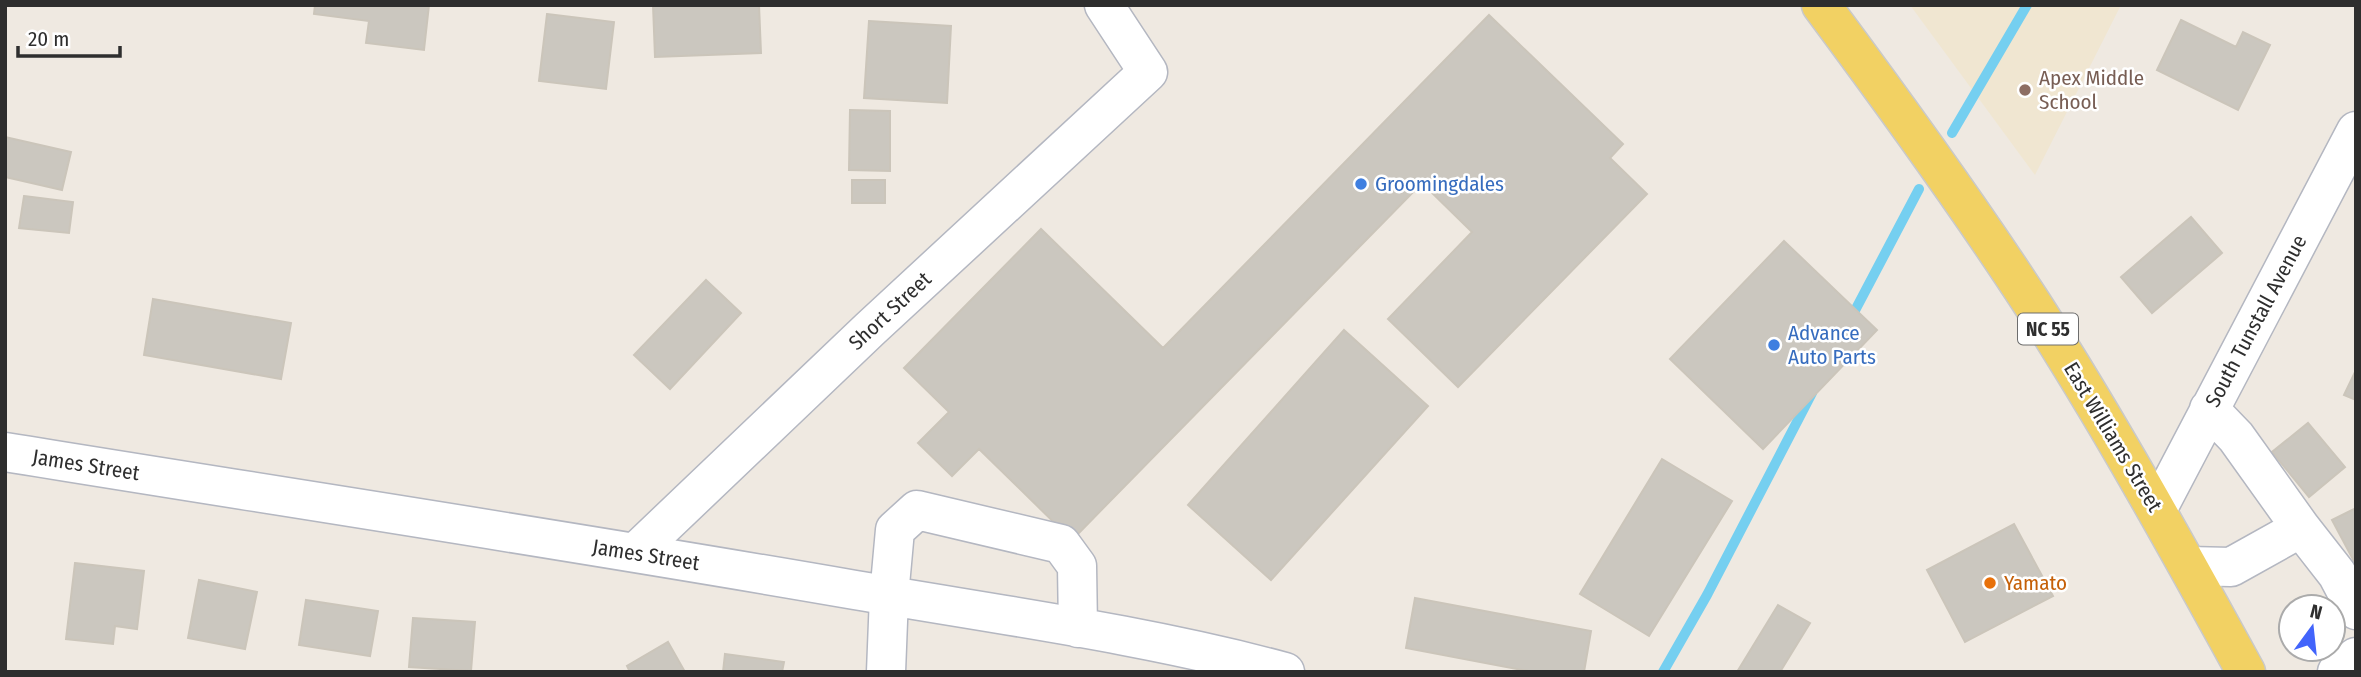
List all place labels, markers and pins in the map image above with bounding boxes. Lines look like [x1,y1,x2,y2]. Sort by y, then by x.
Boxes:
place label: Apex Middle School [2039,65,2144,115]
marker: Apex Middle School [2017,82,2033,98]
place label: Groomingdales [1375,171,1504,197]
marker: Groomingdales [1353,176,1369,192]
place label: Advance Auto Parts [1788,320,1876,370]
marker: Advance Auto Parts [1766,337,1782,353]
place label: Yamato [2004,570,2067,596]
marker: Yamato [1982,575,1998,591]

